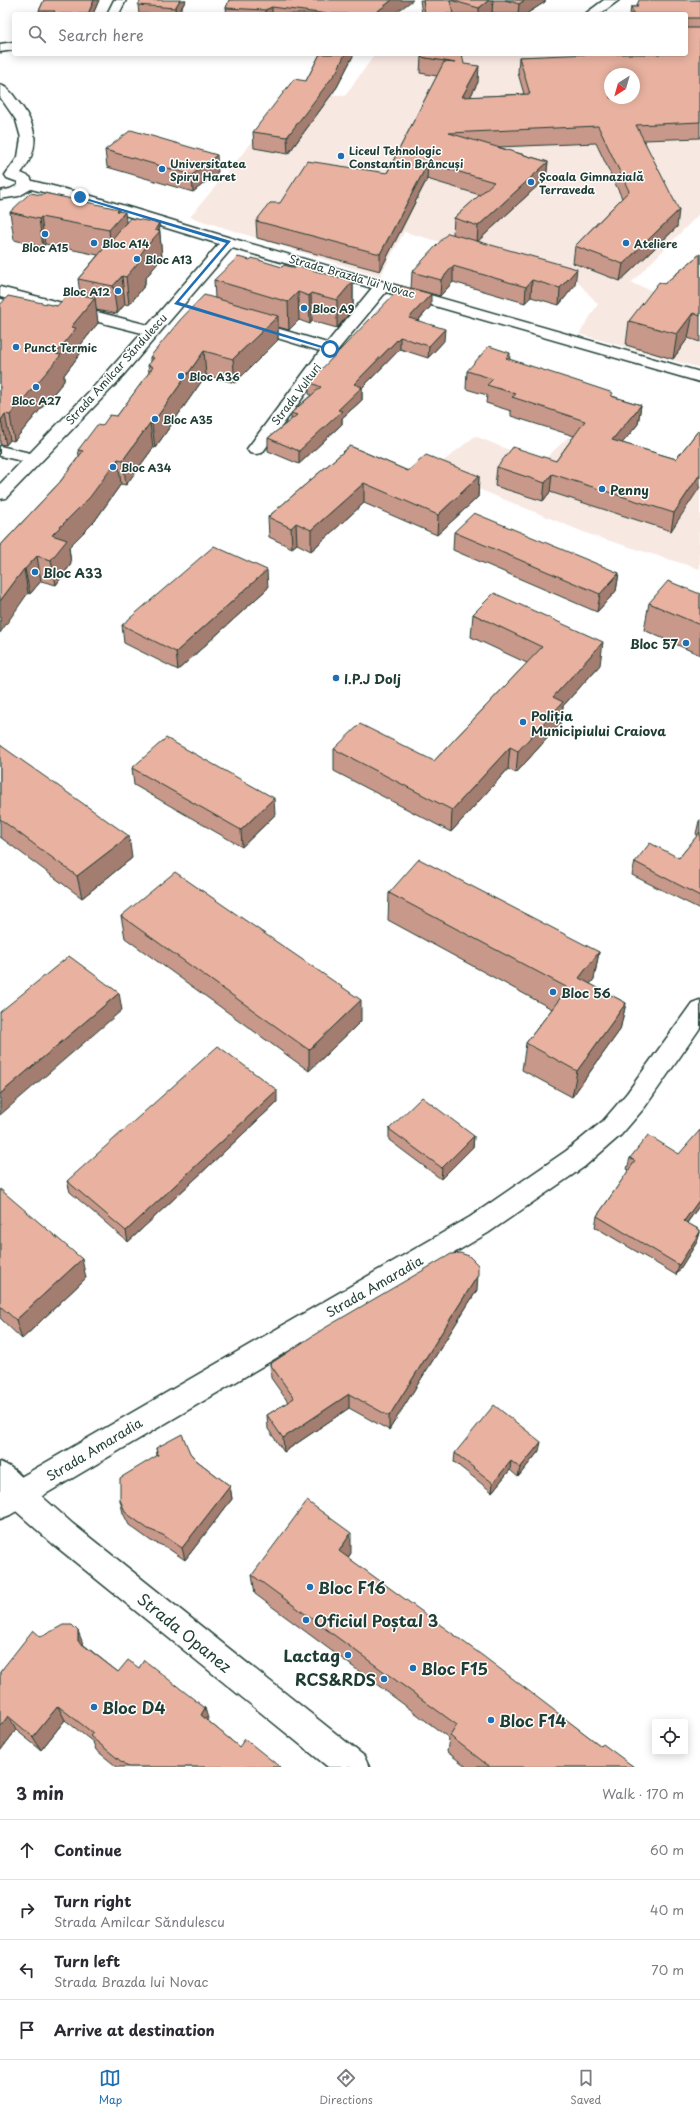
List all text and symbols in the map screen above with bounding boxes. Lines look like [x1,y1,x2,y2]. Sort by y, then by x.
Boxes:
search box [12,12,688,56]
icon: search [26,23,48,45]
text: Search here [58,23,144,46]
north arrow [604,68,640,104]
place label: Liceul Tehnologic Constantin Brâncuși [349,142,464,172]
marker: Liceul Tehnologic Constantin Brâncuși [336,151,346,161]
place label: Universitatea Spiru Haret [170,155,247,185]
marker: Universitatea Spiru Haret [157,164,167,174]
place label: Școala Gimnazială Terraveda [539,168,644,198]
marker: Școala Gimnazială Terraveda [526,177,536,187]
route end [71,188,89,206]
marker: Bloc A15 [40,229,50,239]
place label: Bloc A14 [102,235,150,252]
place label: Ateliere [634,235,678,252]
marker: Bloc A14 [89,238,99,248]
marker: Ateliere [621,238,631,248]
place label: Bloc A15 [22,239,68,256]
street label: Strada Brazda lui Novac [287,250,417,302]
place label: Bloc A13 [145,251,193,268]
marker: Bloc A13 [132,254,142,264]
place label: Bloc A12 [62,283,110,300]
marker: Bloc A12 [113,286,123,296]
place label: Bloc A9 [312,300,355,317]
marker: Bloc A9 [299,303,309,313]
street label: Strada Amilcar Săndulescu [61,310,171,428]
place label: Punct Termic [24,339,97,356]
route start [321,340,339,358]
marker: Punct Termic [11,342,21,352]
street label: Strada Vulturi [267,359,325,429]
place label: Bloc A36 [189,368,240,385]
marker: Bloc A36 [176,371,186,381]
marker: Bloc A27 [31,382,41,392]
place label: Bloc A27 [11,392,62,409]
place label: Bloc A35 [163,411,213,428]
marker: Bloc A35 [150,414,160,424]
place label: Bloc A34 [121,459,172,476]
marker: Bloc A34 [108,462,118,472]
place label: Penny [610,480,649,499]
marker: Penny [597,484,607,494]
place label: Bloc A33 [43,563,102,582]
marker: Bloc A33 [30,567,40,577]
place label: Bloc 57 [630,634,679,653]
marker: Bloc 57 [681,638,691,648]
place label: I.P.J Dolj [344,669,401,688]
marker: I.P.J Dolj [331,673,341,683]
place label: Poliția Municipiului Craiova [531,706,666,740]
marker: Poliția Municipiului Craiova [518,717,528,727]
place label: Bloc 56 [561,983,611,1002]
marker: Bloc 56 [548,987,558,997]
street label: Strada Amaradia [322,1250,427,1321]
street label: Strada Amaradia [42,1412,146,1485]
place label: Bloc F16 [318,1575,386,1599]
marker: Bloc F16 [305,1582,315,1592]
street label: Strada Opanez [133,1586,238,1678]
place label: Oficiul Poștal 3 [314,1608,438,1632]
marker: Oficiul Poștal 3 [301,1615,311,1625]
place label: Lactag [283,1643,340,1667]
marker: Lactag [343,1650,353,1660]
place label: Bloc F15 [421,1656,488,1680]
marker: Bloc F15 [408,1663,418,1673]
place label: RCS&RDS [295,1667,376,1691]
marker: RCS&RDS [379,1674,389,1684]
place label: Bloc D4 [102,1695,165,1719]
marker: Bloc D4 [89,1702,99,1712]
place label: Bloc F14 [499,1708,566,1732]
marker: Bloc F14 [486,1715,496,1725]
map controls [652,1719,688,1755]
button: locate [652,1719,688,1755]
text: 3 min [16,1780,64,1806]
text: Walk · 170 m [602,1784,684,1803]
text: Continue [54,1838,122,1861]
icon: ahead [16,1839,38,1861]
text: 60 m [650,1840,684,1859]
text: Turn right [54,1889,131,1912]
icon: right [16,1899,38,1921]
text: 40 m [650,1900,684,1919]
text: Strada Amilcar Săndulescu [54,1912,225,1931]
text: Turn left [54,1949,120,1972]
icon: left [16,1959,38,1981]
text: 70 m [651,1960,684,1979]
text: Strada Brazda lui Novac [54,1972,208,1991]
text: Arrive at destination [54,2018,215,2041]
icon: arrive [16,2019,38,2041]
tab: Map [99,2067,122,2108]
tab: Directions [319,2067,373,2108]
tab: Saved [570,2067,601,2108]

